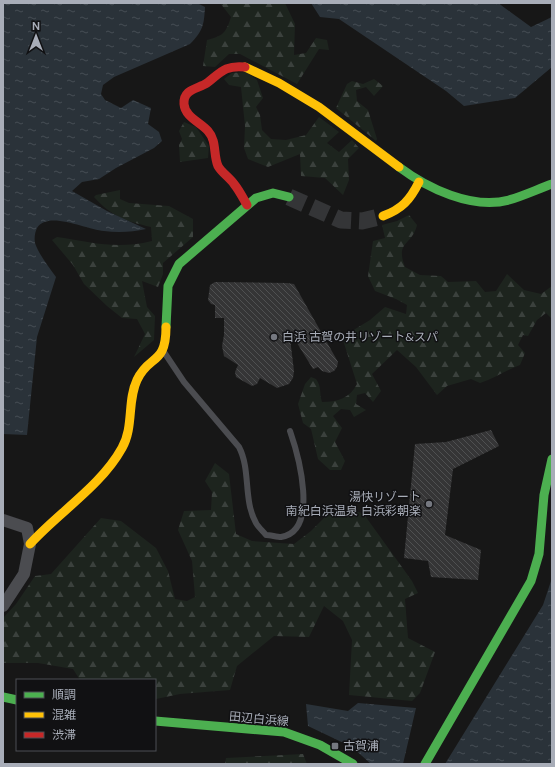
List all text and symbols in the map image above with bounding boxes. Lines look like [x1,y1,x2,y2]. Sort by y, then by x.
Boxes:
north arrow [16,16,56,56]
text: N [32,19,40,33]
place label: 白浜 古賀の井リゾート&スパ [282,329,438,345]
marker: 白浜 古賀の井リゾート&スパ [269,332,279,342]
place label: 湯快リゾート 南紀白浜温泉 白浜彩朝楽 [286,489,421,519]
marker: 湯快リゾート 南紀白浜温泉 白浜彩朝楽 [424,499,434,509]
legend [16,679,156,751]
text: 順調 [52,687,76,703]
text: 混雑 [52,707,76,723]
street label: 田辺白浜線 [228,708,290,730]
text: 渋滞 [52,727,76,743]
place label: 古賀浦 [343,738,379,754]
marker: 古賀浦 [330,741,340,751]

